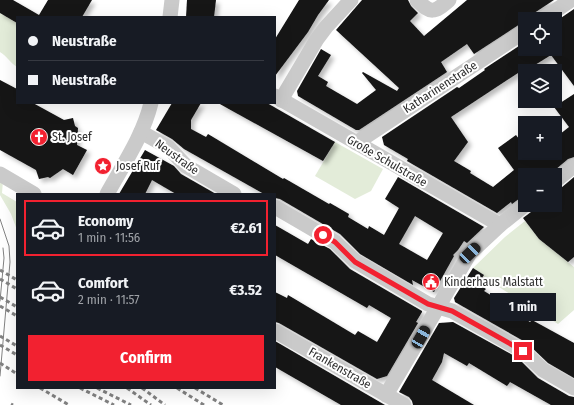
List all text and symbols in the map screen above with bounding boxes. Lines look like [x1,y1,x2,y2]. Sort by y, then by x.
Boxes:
map controls [518,12,562,212]
button: locate [518,12,562,56]
text: Neustraße [52,32,117,50]
street label: Katharinenstraße [400,58,480,116]
button: layers [518,64,562,108]
text: Neustraße [52,71,117,89]
button: + [518,116,562,160]
church icon: St. Josef [29,127,49,147]
place label: St. Josef [52,130,93,144]
street label: Große Schulstraße [344,132,430,190]
street label: Neustraße [152,136,202,178]
place icon: Josef Ruf [93,156,113,176]
place label: Josef Ruf [116,159,161,173]
button: − [518,168,562,212]
icon: car [30,210,66,246]
text: Economy [78,212,133,230]
text: €2.61 [230,219,262,237]
route start [314,226,332,244]
text: 1 min · 11:56 [78,230,140,245]
car [457,240,483,266]
icon: car [30,272,66,308]
public building icon: Kinderhaus Malstatt [421,272,441,292]
text: Comfort [78,274,129,292]
place label: Kinderhaus Malstatt [444,275,543,289]
text: €3.52 [229,281,262,299]
text: 2 min · 11:57 [78,292,140,307]
callout: 1 min [490,293,556,321]
text: 1 min [509,299,537,314]
car [410,324,432,350]
button: Confirm [28,335,264,381]
route end [514,342,532,360]
street label: Frankenstraße [306,345,374,392]

